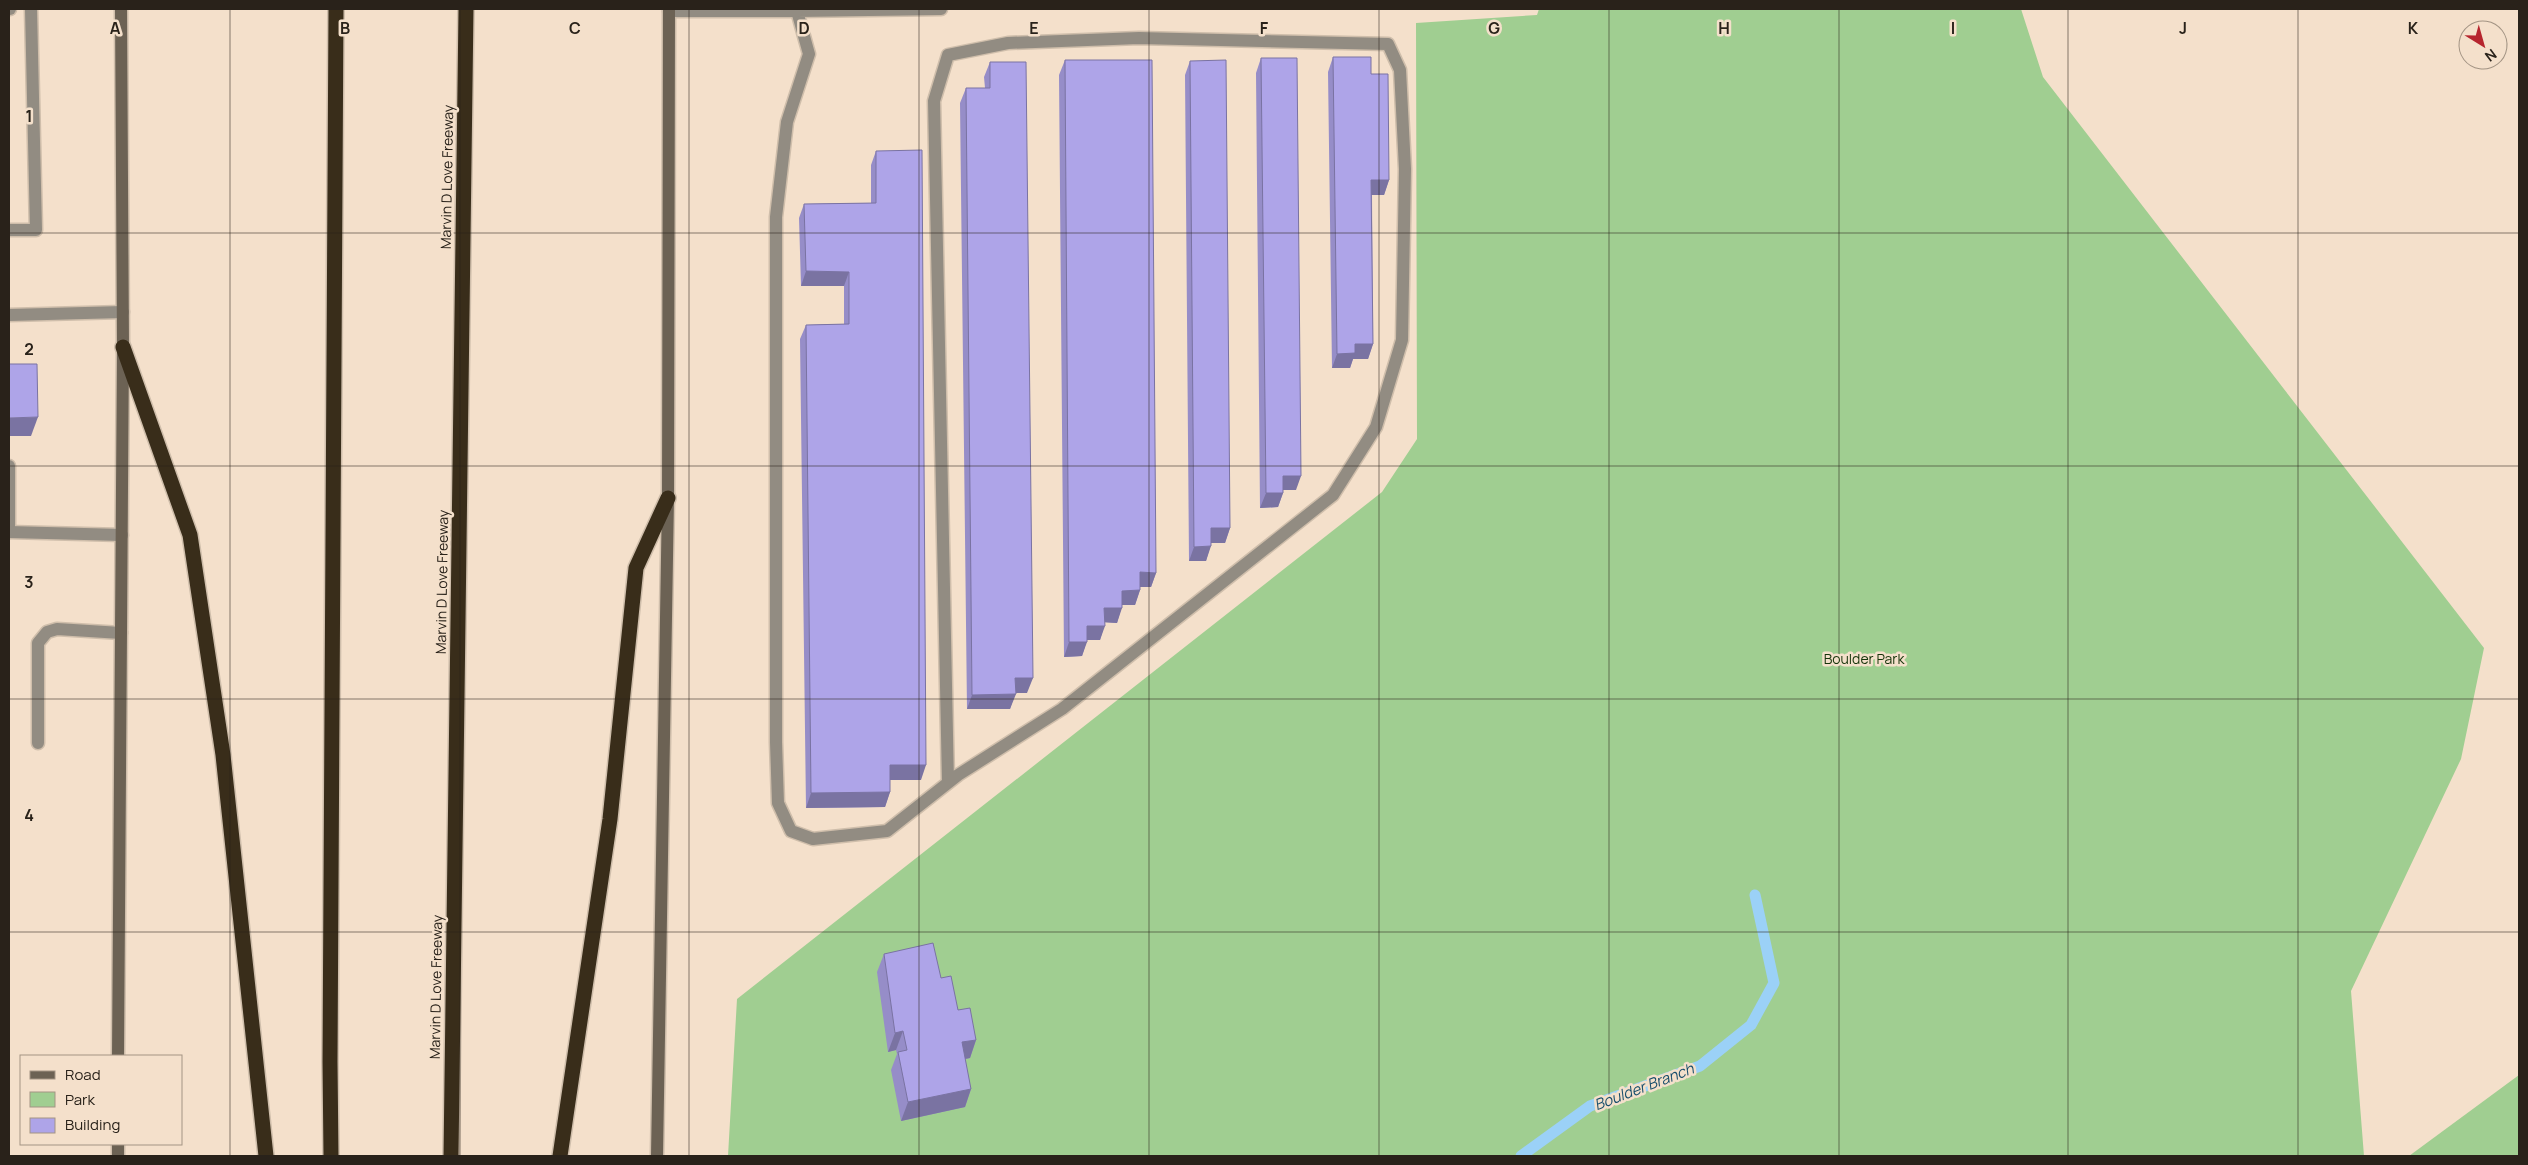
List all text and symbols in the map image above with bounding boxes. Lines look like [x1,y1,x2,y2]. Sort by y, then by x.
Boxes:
text: A [110,17,121,39]
text: B [340,17,350,39]
text: C [569,17,581,39]
text: D [798,17,810,39]
text: E [1029,17,1039,39]
text: F [1260,17,1269,39]
text: G [1488,17,1500,39]
text: H [1718,17,1730,39]
text: I [1951,17,1955,39]
text: J [2179,17,2187,39]
text: K [2408,17,2419,39]
north arrow [2458,20,2508,70]
text: N [2481,45,2501,66]
street label: Marvin D Love Freeway [436,104,457,249]
text: 1 [25,105,33,127]
text: 2 [24,338,34,360]
street label: Marvin D Love Freeway [431,509,452,654]
text: 3 [24,571,34,593]
park label: Boulder Park [1824,649,1905,668]
text: 4 [24,804,34,826]
street label: Marvin D Love Freeway [425,914,446,1059]
legend [20,1055,182,1145]
water label: Boulder Branch [1591,1057,1698,1115]
text: Road [65,1064,101,1085]
text: Park [65,1089,95,1110]
text: Building [65,1114,120,1135]

